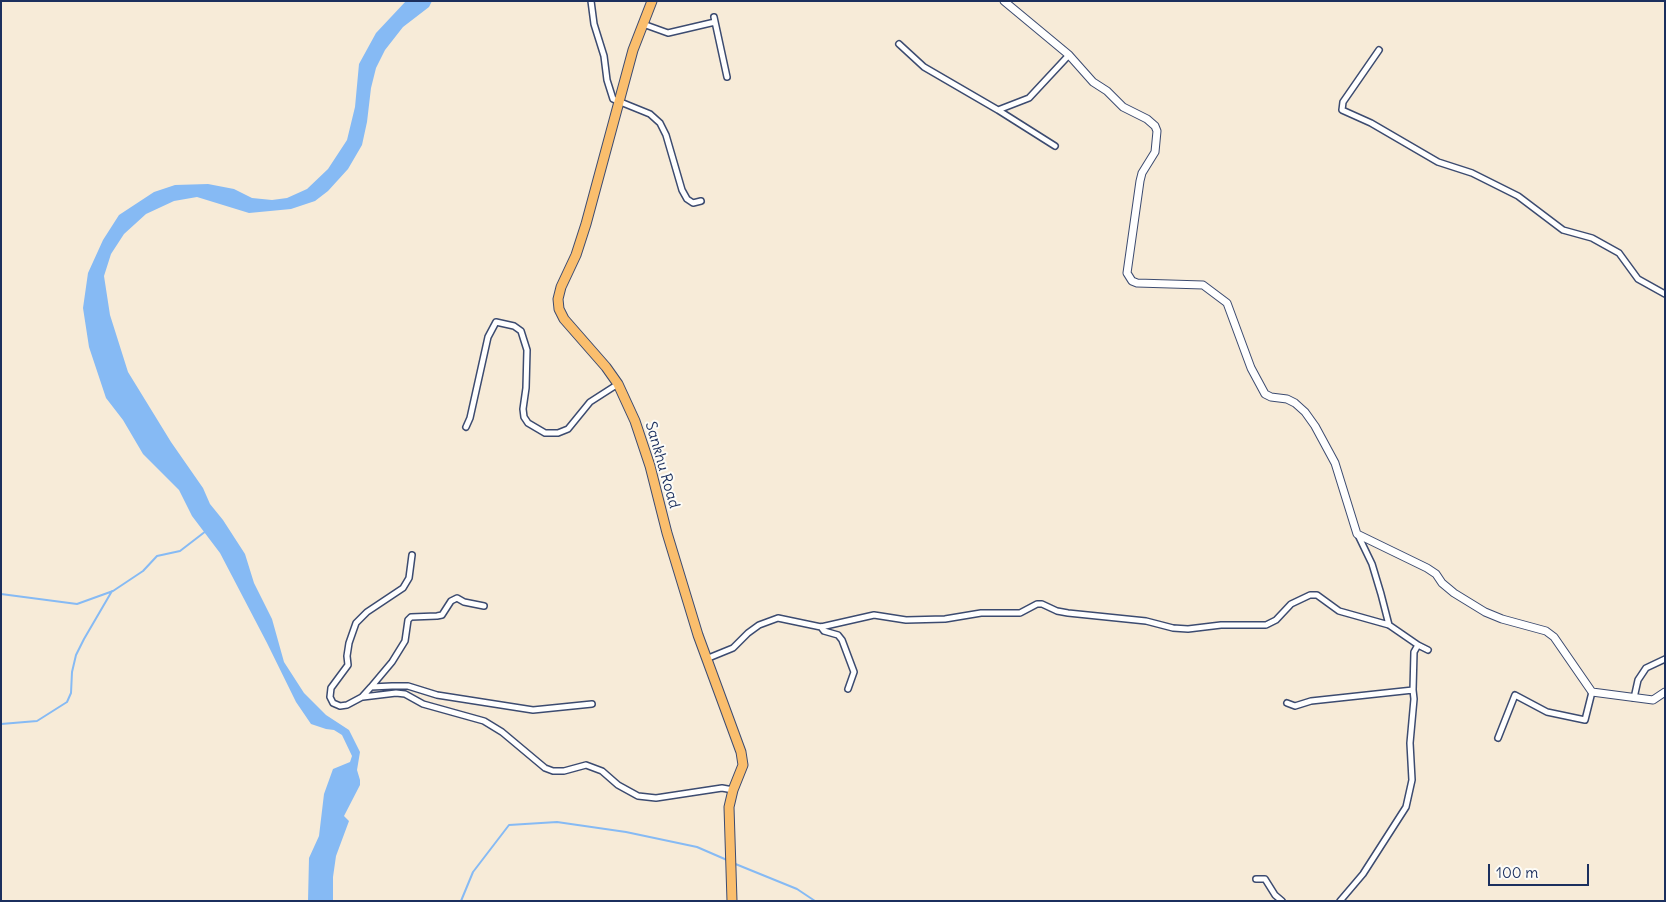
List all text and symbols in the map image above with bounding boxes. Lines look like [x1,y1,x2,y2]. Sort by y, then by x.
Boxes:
street label: Sankhu Road [641,420,683,510]
scale bar [1491,854,1592,886]
text: 100 m [1496,863,1538,882]

